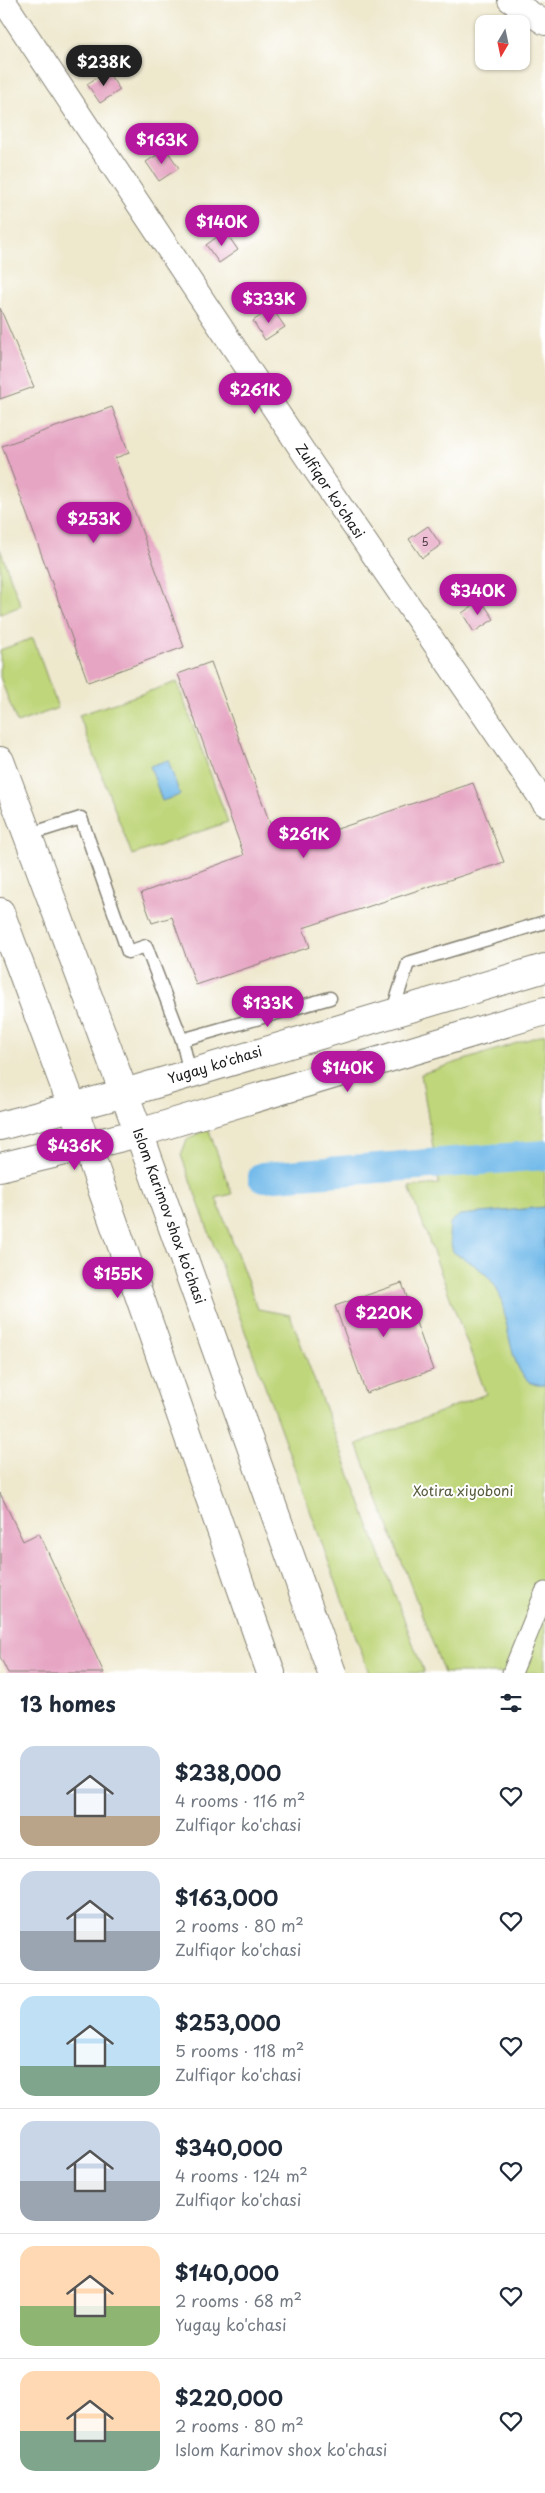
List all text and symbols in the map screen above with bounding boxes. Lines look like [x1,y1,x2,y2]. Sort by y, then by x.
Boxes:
north arrow [475,15,530,70]
map controls [475,15,530,70]
pin: $238K [69,44,139,87]
text: $238K [77,49,131,73]
pin: $163K [127,122,197,165]
text: $163K [136,127,188,151]
pin: $140K [187,204,257,247]
text: $140K [196,209,248,233]
pin: $333K [234,282,304,324]
text: $333K [242,286,296,310]
pin: $261K [220,372,290,415]
text: $261K [230,377,280,401]
street label: Zulfiqor ko'chasi [291,439,370,542]
pin: $253K [59,502,129,544]
text: $253K [68,506,120,530]
house number: 5 [421,533,429,550]
pin: $340K [443,574,513,616]
text: $340K [451,578,505,602]
pin: $261K [269,816,339,859]
text: $261K [279,821,329,845]
pin: $133K [233,986,303,1028]
text: $133K [243,990,293,1014]
street label: Yugay ko'chasi [165,1040,265,1089]
pin: $140K [313,1050,383,1093]
text: $140K [322,1055,374,1079]
street label: Islom Karimov shox ko'chasi [128,1125,211,1307]
pin: $436K [40,1128,110,1171]
text: $436K [48,1133,102,1157]
pin: $155K [83,1256,153,1299]
text: $155K [93,1261,143,1285]
pin: $220K [349,1296,419,1338]
text: $220K [356,1300,412,1324]
park label: Xotira xiyoboni [413,1480,513,1501]
text: 13 homes [20,1687,116,1719]
icon: filters [497,1689,525,1717]
text: $238,000 [175,1756,281,1788]
icon: home [60,1766,120,1826]
icon: heart [497,1782,525,1810]
text: 4 rooms · 116 m² [175,1788,305,1812]
text: Zulfiqor ko'chasi [175,1812,301,1836]
text: $163,000 [175,1881,278,1913]
icon: home [60,1891,120,1951]
icon: heart [497,1907,525,1935]
text: 2 rooms · 80 m² [175,1913,304,1937]
text: Zulfiqor ko'chasi [175,1937,301,1961]
text: $253,000 [175,2006,281,2038]
icon: home [60,2016,120,2076]
icon: heart [497,2032,525,2060]
text: 5 rooms · 118 m² [175,2038,304,2062]
text: Zulfiqor ko'chasi [175,2062,301,2086]
text: $340,000 [175,2131,283,2163]
icon: home [60,2141,120,2201]
icon: heart [497,2157,525,2185]
text: 4 rooms · 124 m² [175,2163,308,2187]
text: Zulfiqor ko'chasi [175,2187,301,2211]
text: $140,000 [175,2256,279,2288]
icon: home [60,2266,120,2326]
icon: heart [497,2282,525,2310]
text: 2 rooms · 68 m² [175,2288,302,2312]
text: Yugay ko'chasi [175,2312,287,2336]
text: $220,000 [175,2381,283,2413]
icon: home [60,2391,120,2451]
icon: heart [497,2407,525,2435]
text: 2 rooms · 80 m² [175,2413,304,2437]
text: Islom Karimov shox ko'chasi [175,2437,387,2461]

